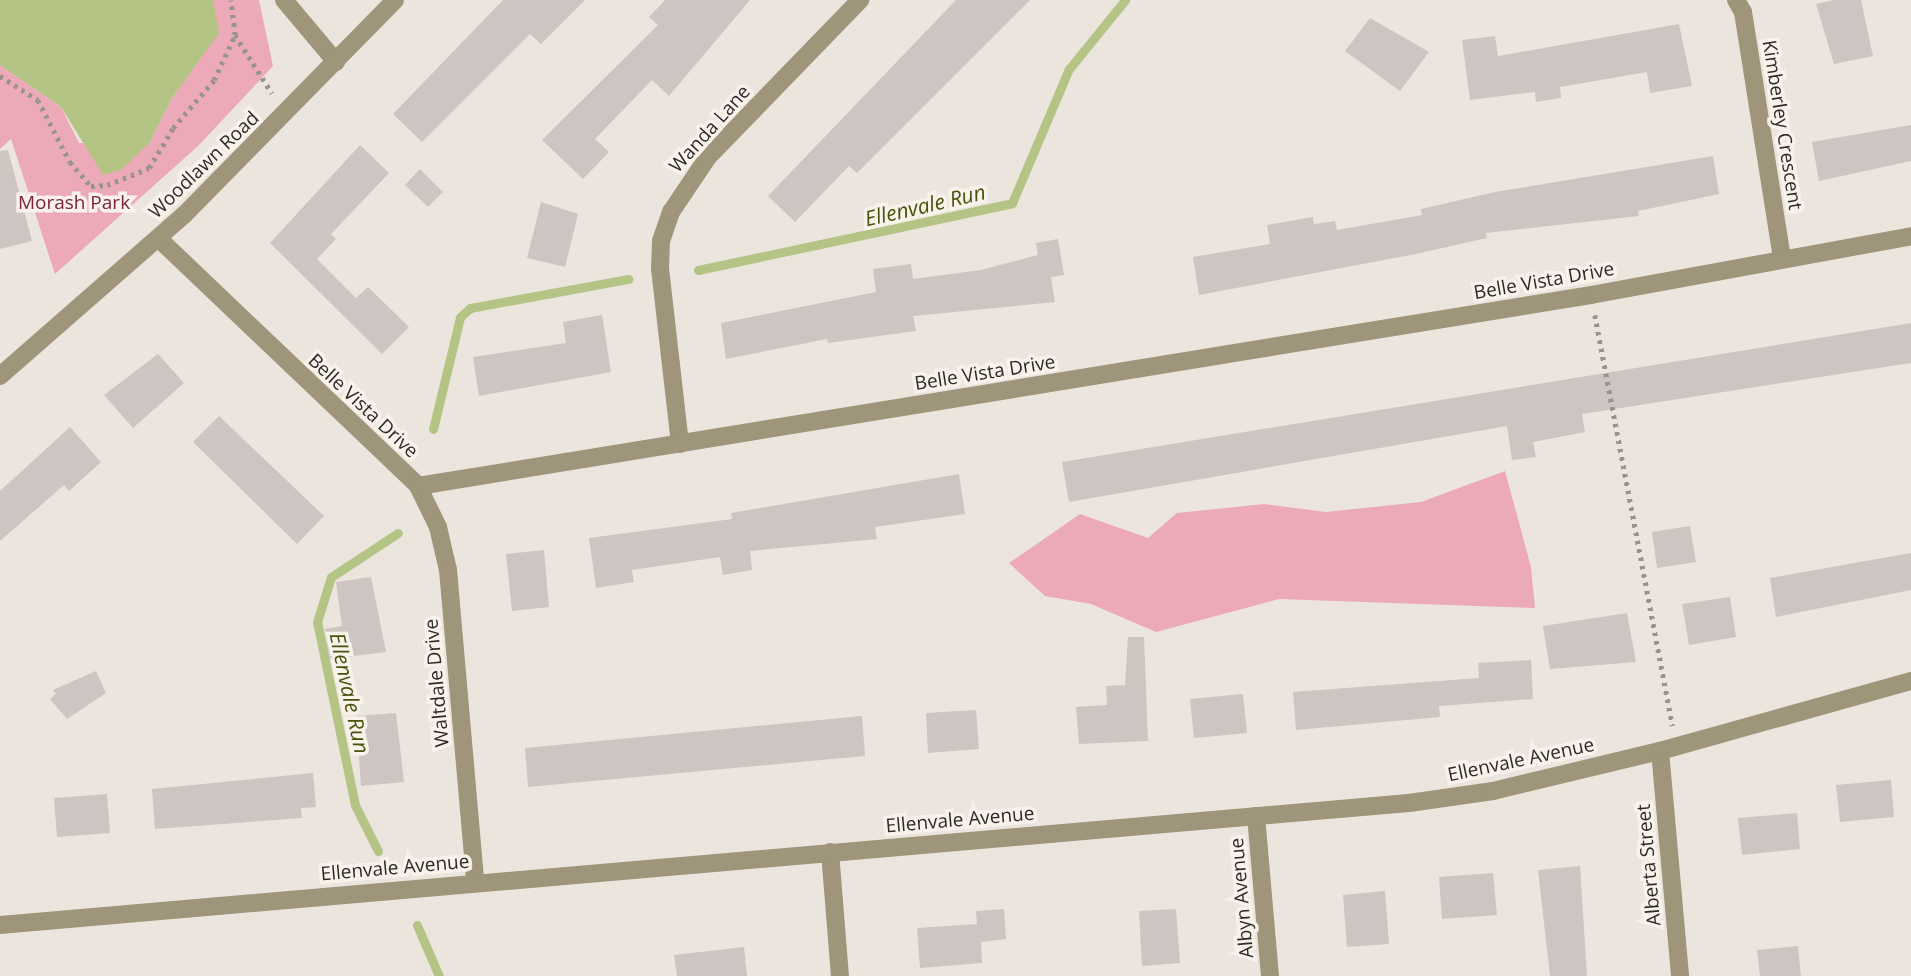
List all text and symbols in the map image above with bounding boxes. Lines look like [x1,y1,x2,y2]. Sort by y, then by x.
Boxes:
street label: Kimberley Crescent [1757,38,1807,212]
street label: Wanda Lane [665,81,755,177]
street label: Woodlawn Road [144,107,264,223]
water label: Ellenvale Run [862,179,988,231]
park label: Morash Park [18,192,130,214]
street label: Belle Vista Drive [1472,257,1616,305]
street label: Belle Vista Drive [303,349,423,463]
street label: Belle Vista Drive [913,351,1057,395]
street label: Waltdale Drive [420,618,454,748]
water label: Ellenvale Run [325,630,375,756]
street label: Ellenvale Avenue [1446,733,1596,787]
street label: Ellenvale Avenue [885,802,1035,838]
street label: Alberta Street [1632,803,1666,927]
street label: Albyn Avenue [1225,837,1259,959]
street label: Ellenvale Avenue [320,850,470,886]

